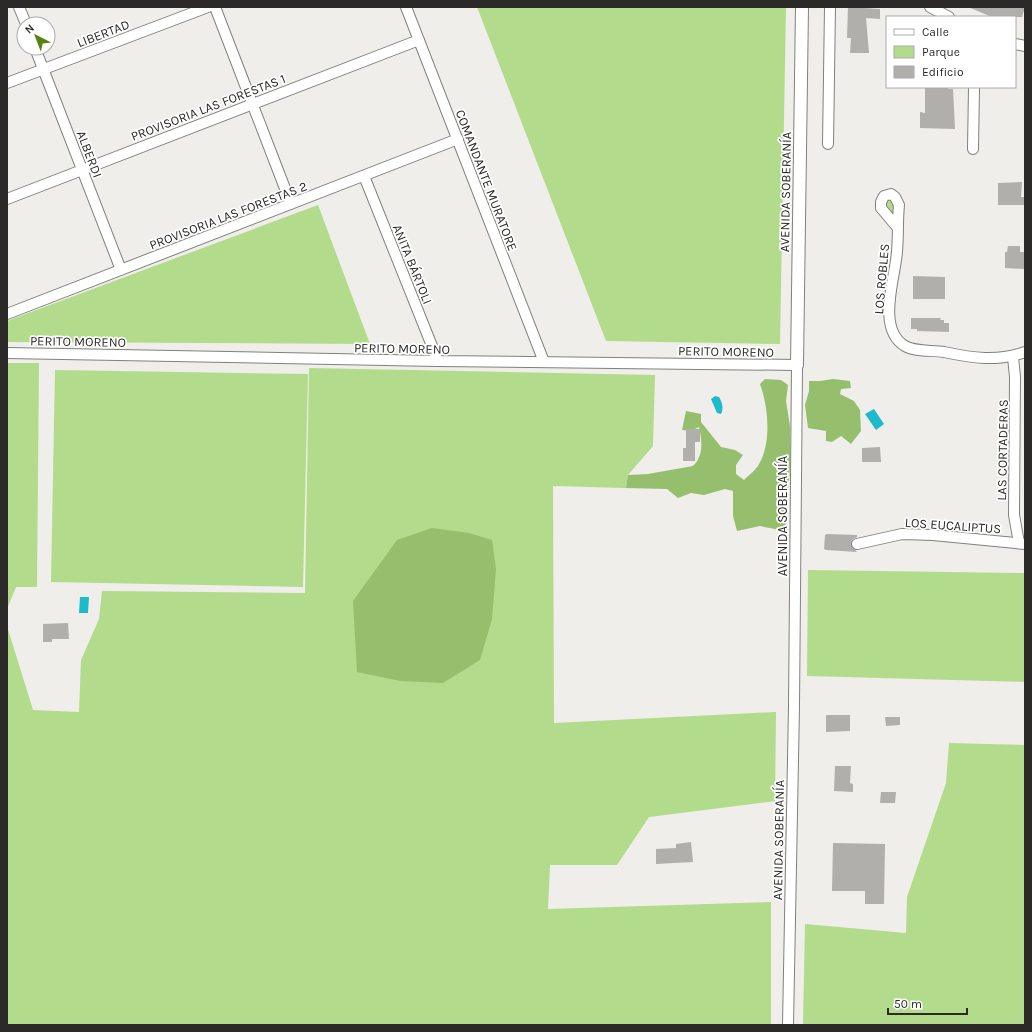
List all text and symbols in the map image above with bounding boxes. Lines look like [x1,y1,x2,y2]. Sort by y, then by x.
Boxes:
north arrow [16,16,56,56]
legend [886,16,1016,88]
street label: LIBERTAD [75,17,132,50]
text: N [22,21,37,36]
text: Calle [922,25,949,39]
text: Parque [922,45,960,59]
text: Edificio [922,65,963,79]
street label: PROVISORIA LAS FORESTAS 1 [129,71,288,144]
street label: COMANDANTE MURATORE [453,107,520,253]
street label: ALBERDI [74,129,105,180]
street label: AVENIDA SOBERANÍA [775,131,794,252]
street label: PROVISORIA LAS FORESTAS 2 [147,178,309,252]
street label: ANITA BÁRTOLI [390,221,437,306]
street label: LOS ROBLES [871,243,892,315]
street label: PERITO MORENO [30,333,126,350]
street label: PERITO MORENO [354,340,450,357]
street label: PERITO MORENO [678,343,774,360]
street label: LAS CORTADERAS [994,399,1011,501]
street label: AVENIDA SOBERANÍA [773,455,790,576]
street label: LOS EUCALIPTUS [904,515,1002,536]
street label: AVENIDA SOBERANÍA [768,779,787,900]
scale bar [888,990,967,1016]
text: 50 m [894,997,922,1011]

